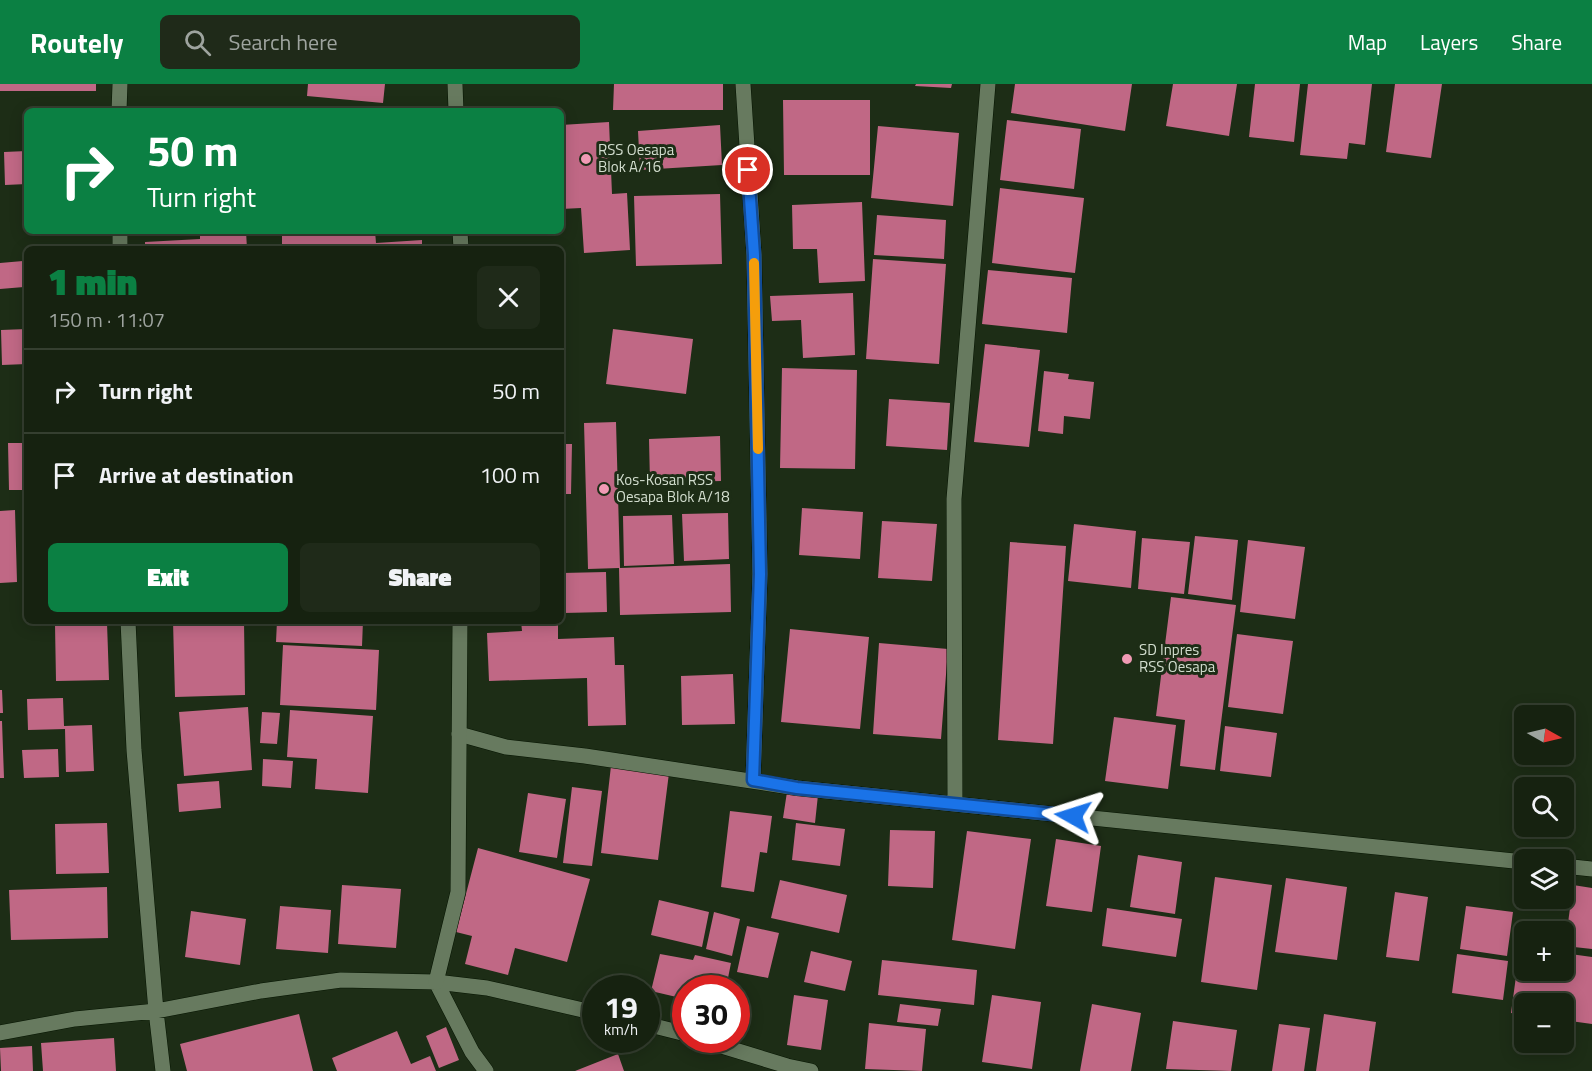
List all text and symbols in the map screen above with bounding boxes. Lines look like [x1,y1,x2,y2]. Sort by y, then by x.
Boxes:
search box [160,15,580,69]
text: Routely [30,21,124,64]
text: Search here [229,25,338,59]
icon: search [181,26,214,59]
text: Map [1348,26,1387,58]
text: Layers [1420,26,1478,58]
text: Share [1511,26,1562,58]
text: 50 m [147,118,239,182]
icon: right [48,132,126,210]
place label: RSS Oesapa Blok A/16 [598,138,675,178]
pin [722,144,773,195]
marker: RSS Oesapa Blok A/16 [579,152,593,166]
icon: arrive [731,153,764,186]
text: Turn right [147,176,256,217]
text: 1 min [48,254,137,309]
button: close [477,266,540,329]
text: 150 m · 11:07 [48,304,165,335]
text: Turn right [99,374,193,408]
text: 50 m [492,374,540,408]
icon: right [48,375,81,408]
text: Arrive at destination [99,458,294,492]
text: 100 m [480,458,540,492]
icon: arrive [48,459,81,492]
place label: Kos-Kosan RSS Oesapa Blok A/18 [616,468,730,508]
marker: Kos-Kosan RSS Oesapa Blok A/18 [597,482,611,496]
button: Exit [48,543,288,612]
button: Share [300,543,540,612]
place label: SD Inpres RSS Oesapa [1139,638,1216,678]
marker: SD Inpres RSS Oesapa [1120,652,1134,666]
north arrow [1514,705,1574,765]
map controls [1514,705,1574,1053]
button: search [1514,777,1574,837]
position arrow [1041,784,1105,848]
button: layers [1514,849,1574,909]
button: + [1514,921,1574,981]
speed limit sign: 30 [672,975,750,1053]
text: 19 [604,984,638,1030]
button: − [1514,993,1574,1053]
text: km/h [604,1018,638,1041]

